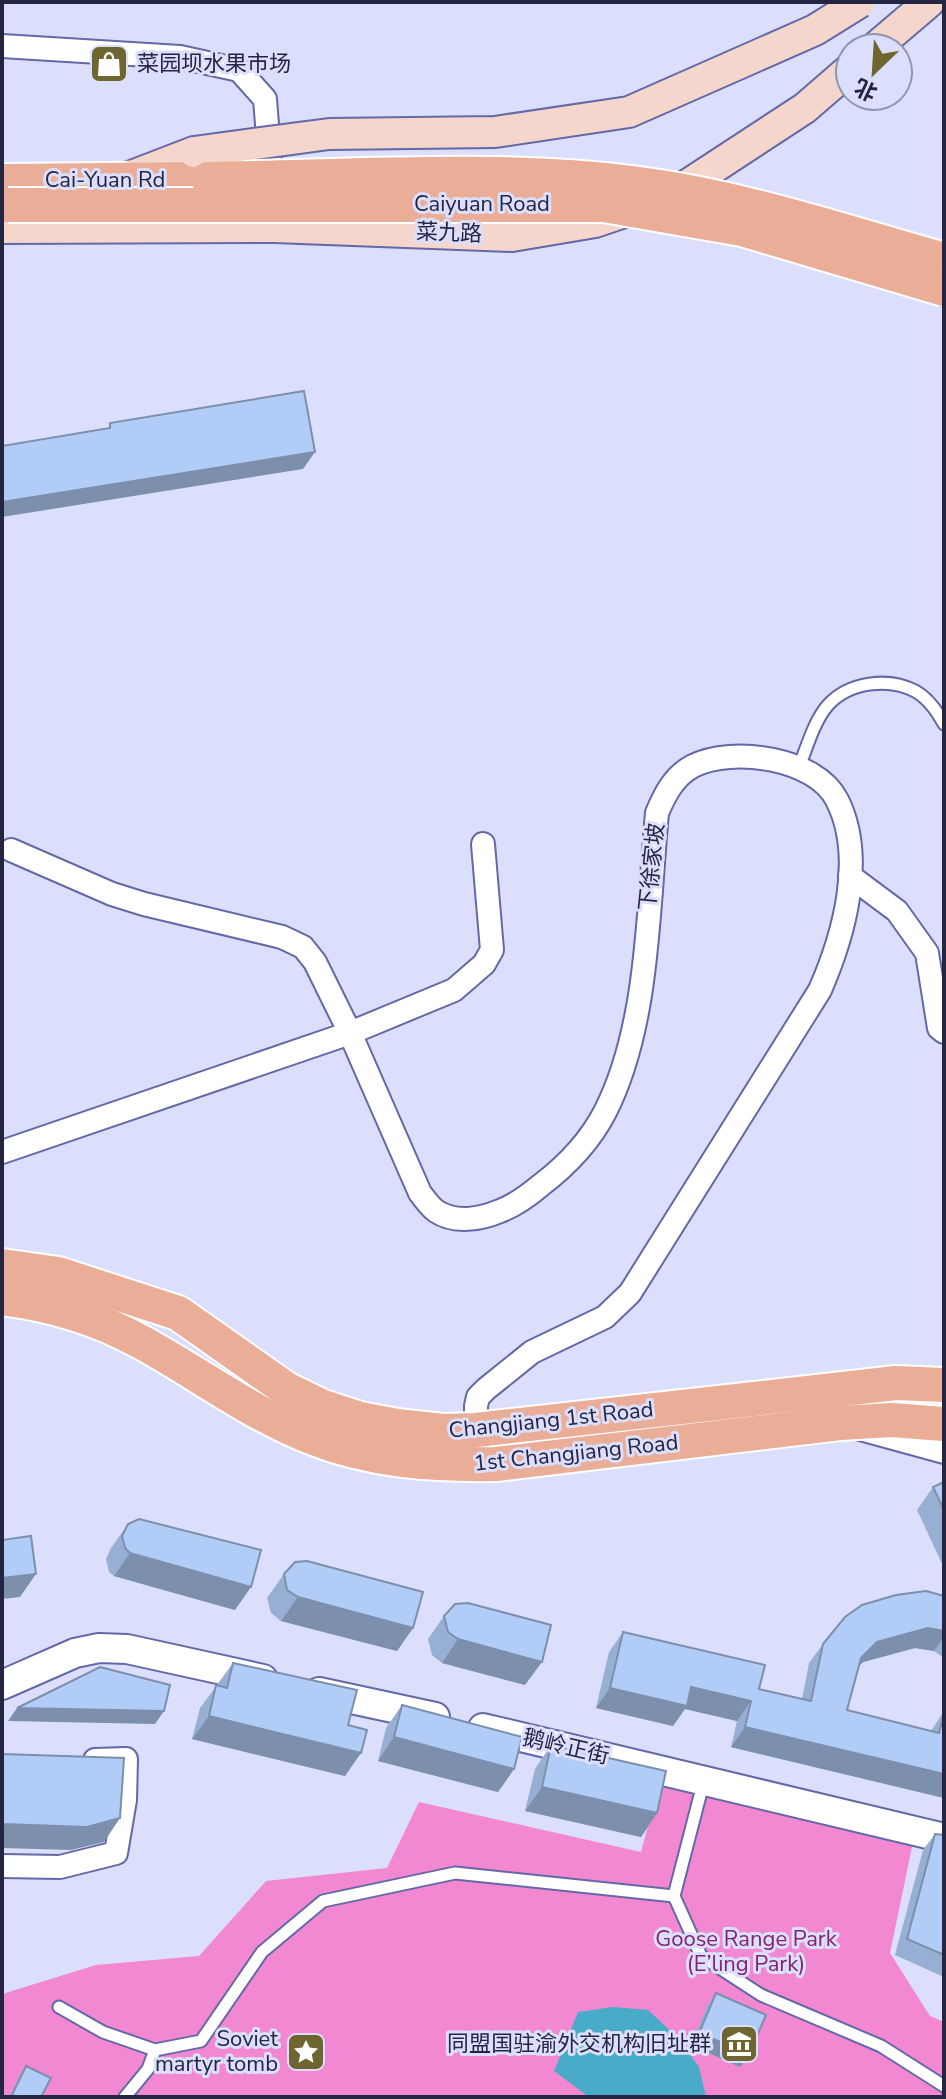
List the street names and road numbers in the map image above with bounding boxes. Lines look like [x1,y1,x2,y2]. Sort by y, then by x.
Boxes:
street label: Cai-Yuan Rd [45,165,165,195]
street label: Caiyuan Road [414,189,550,219]
street label: 菜九路 [415,217,483,249]
street label: 下徐家坡 [632,822,672,912]
street label: Changjiang 1st Road [447,1394,655,1446]
street label: 1st Changjiang Road [472,1427,680,1479]
street label: 鹅岭正街 [520,1722,612,1772]

